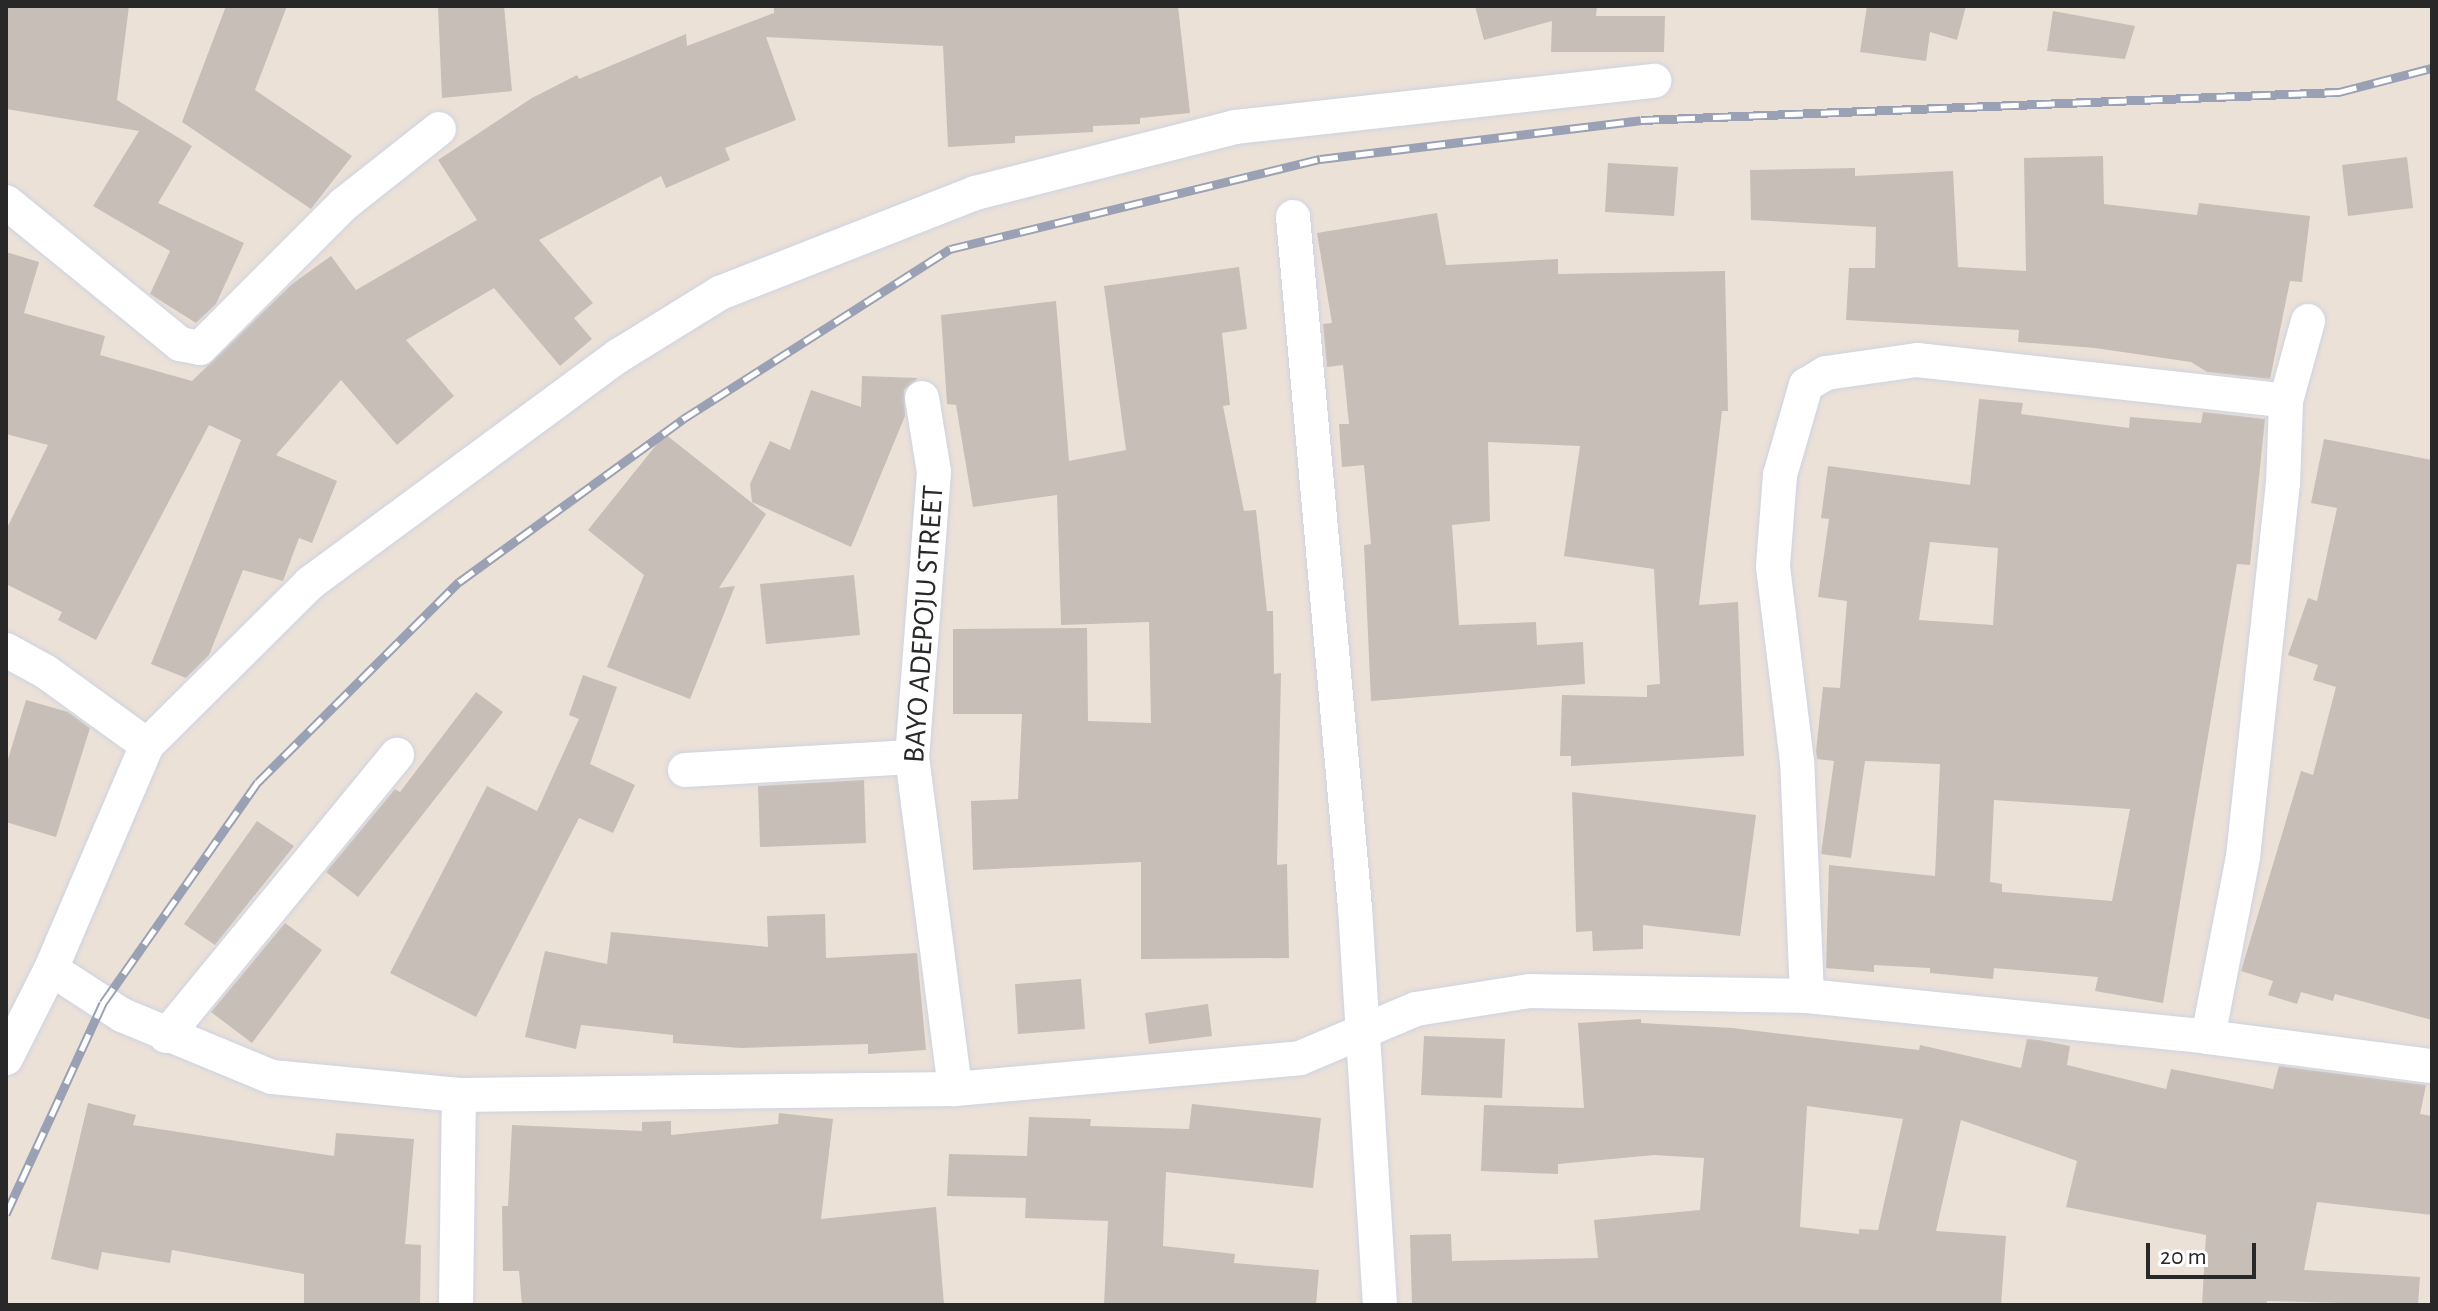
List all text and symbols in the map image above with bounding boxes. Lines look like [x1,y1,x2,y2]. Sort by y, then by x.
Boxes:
street label: BAYO ADEPOJU STREET [896,484,952,764]
scale bar [2150,1227,2260,1277]
text: 20 m [2160,1245,2207,1269]

